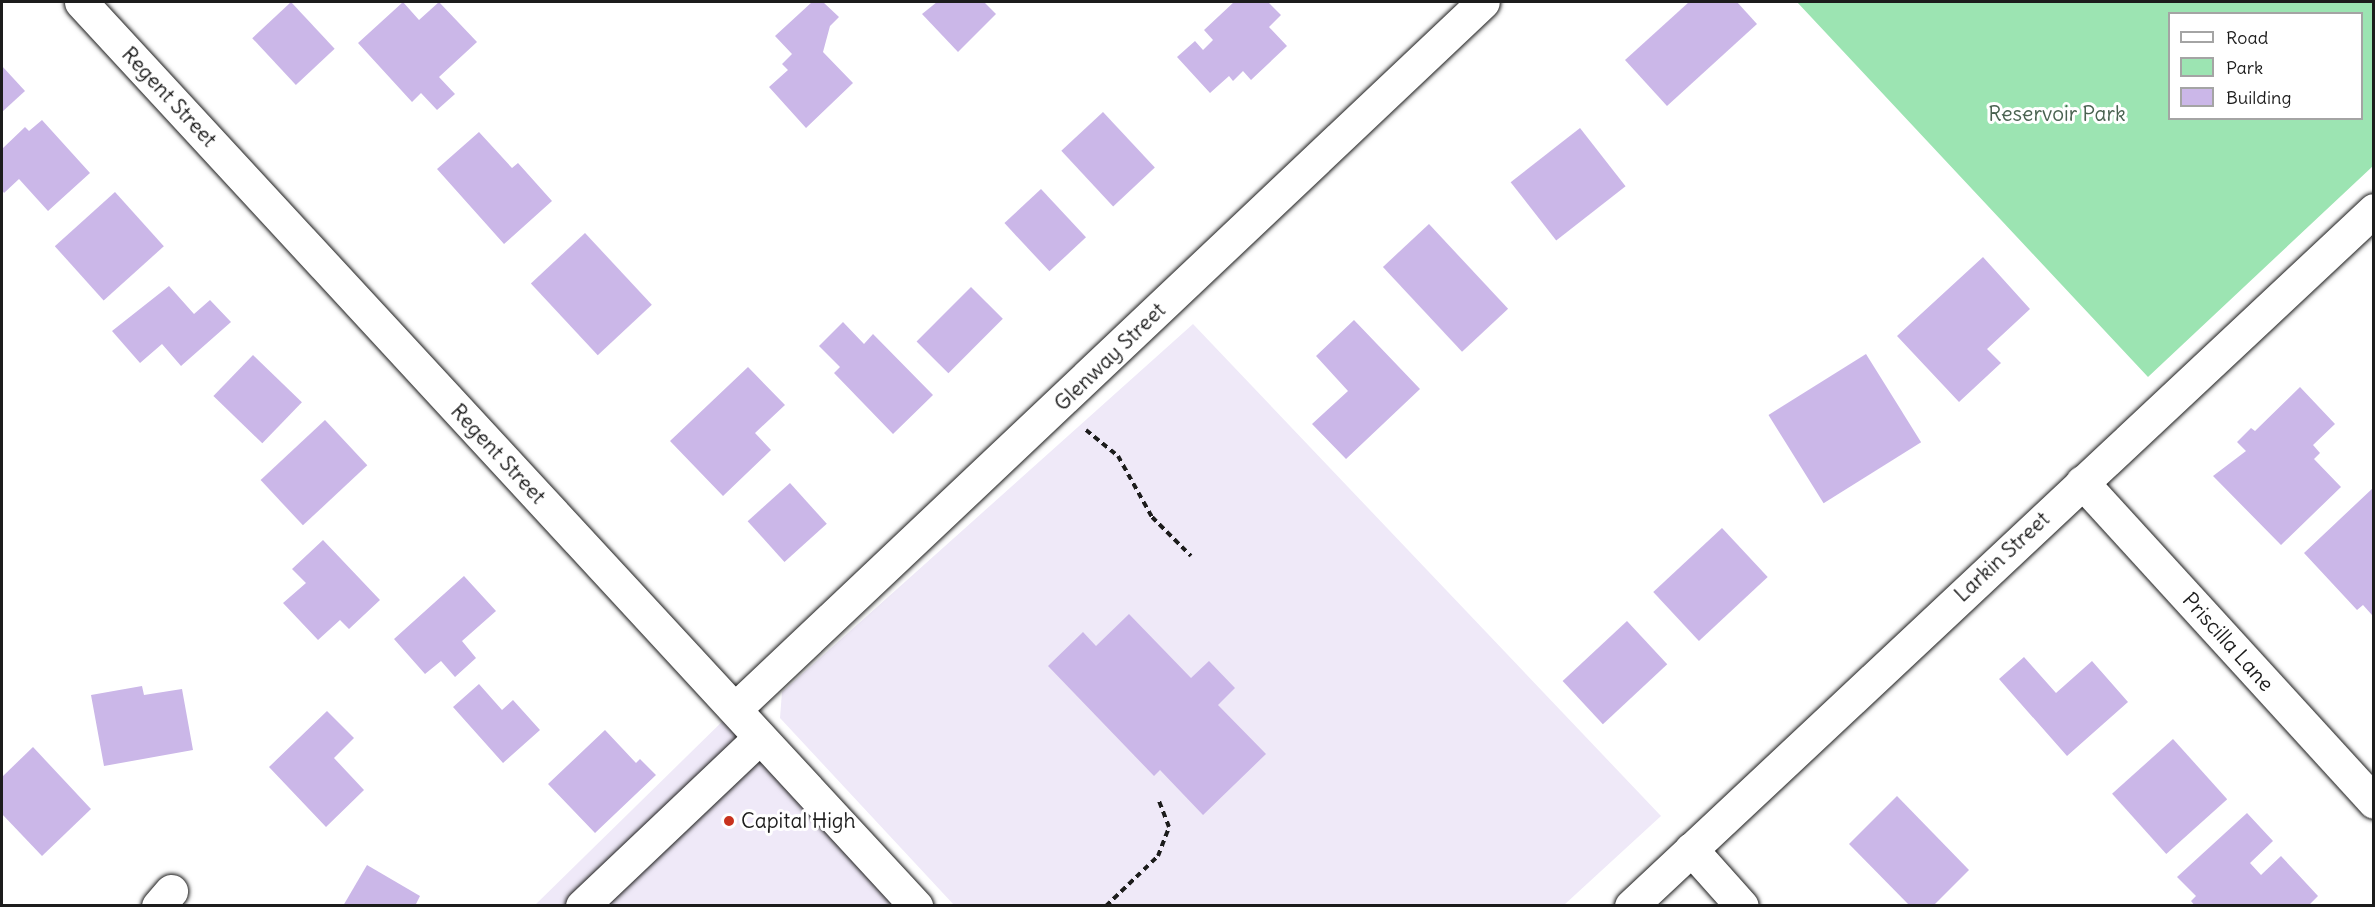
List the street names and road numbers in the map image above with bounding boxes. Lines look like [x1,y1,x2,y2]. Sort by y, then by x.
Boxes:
street label: Regent Street [116,42,222,152]
street label: Glenway Street [1049,298,1171,416]
street label: Regent Street [445,399,551,509]
street label: Larkin Street [1949,507,2055,607]
street label: Priscilla Lane [2177,587,2279,697]

